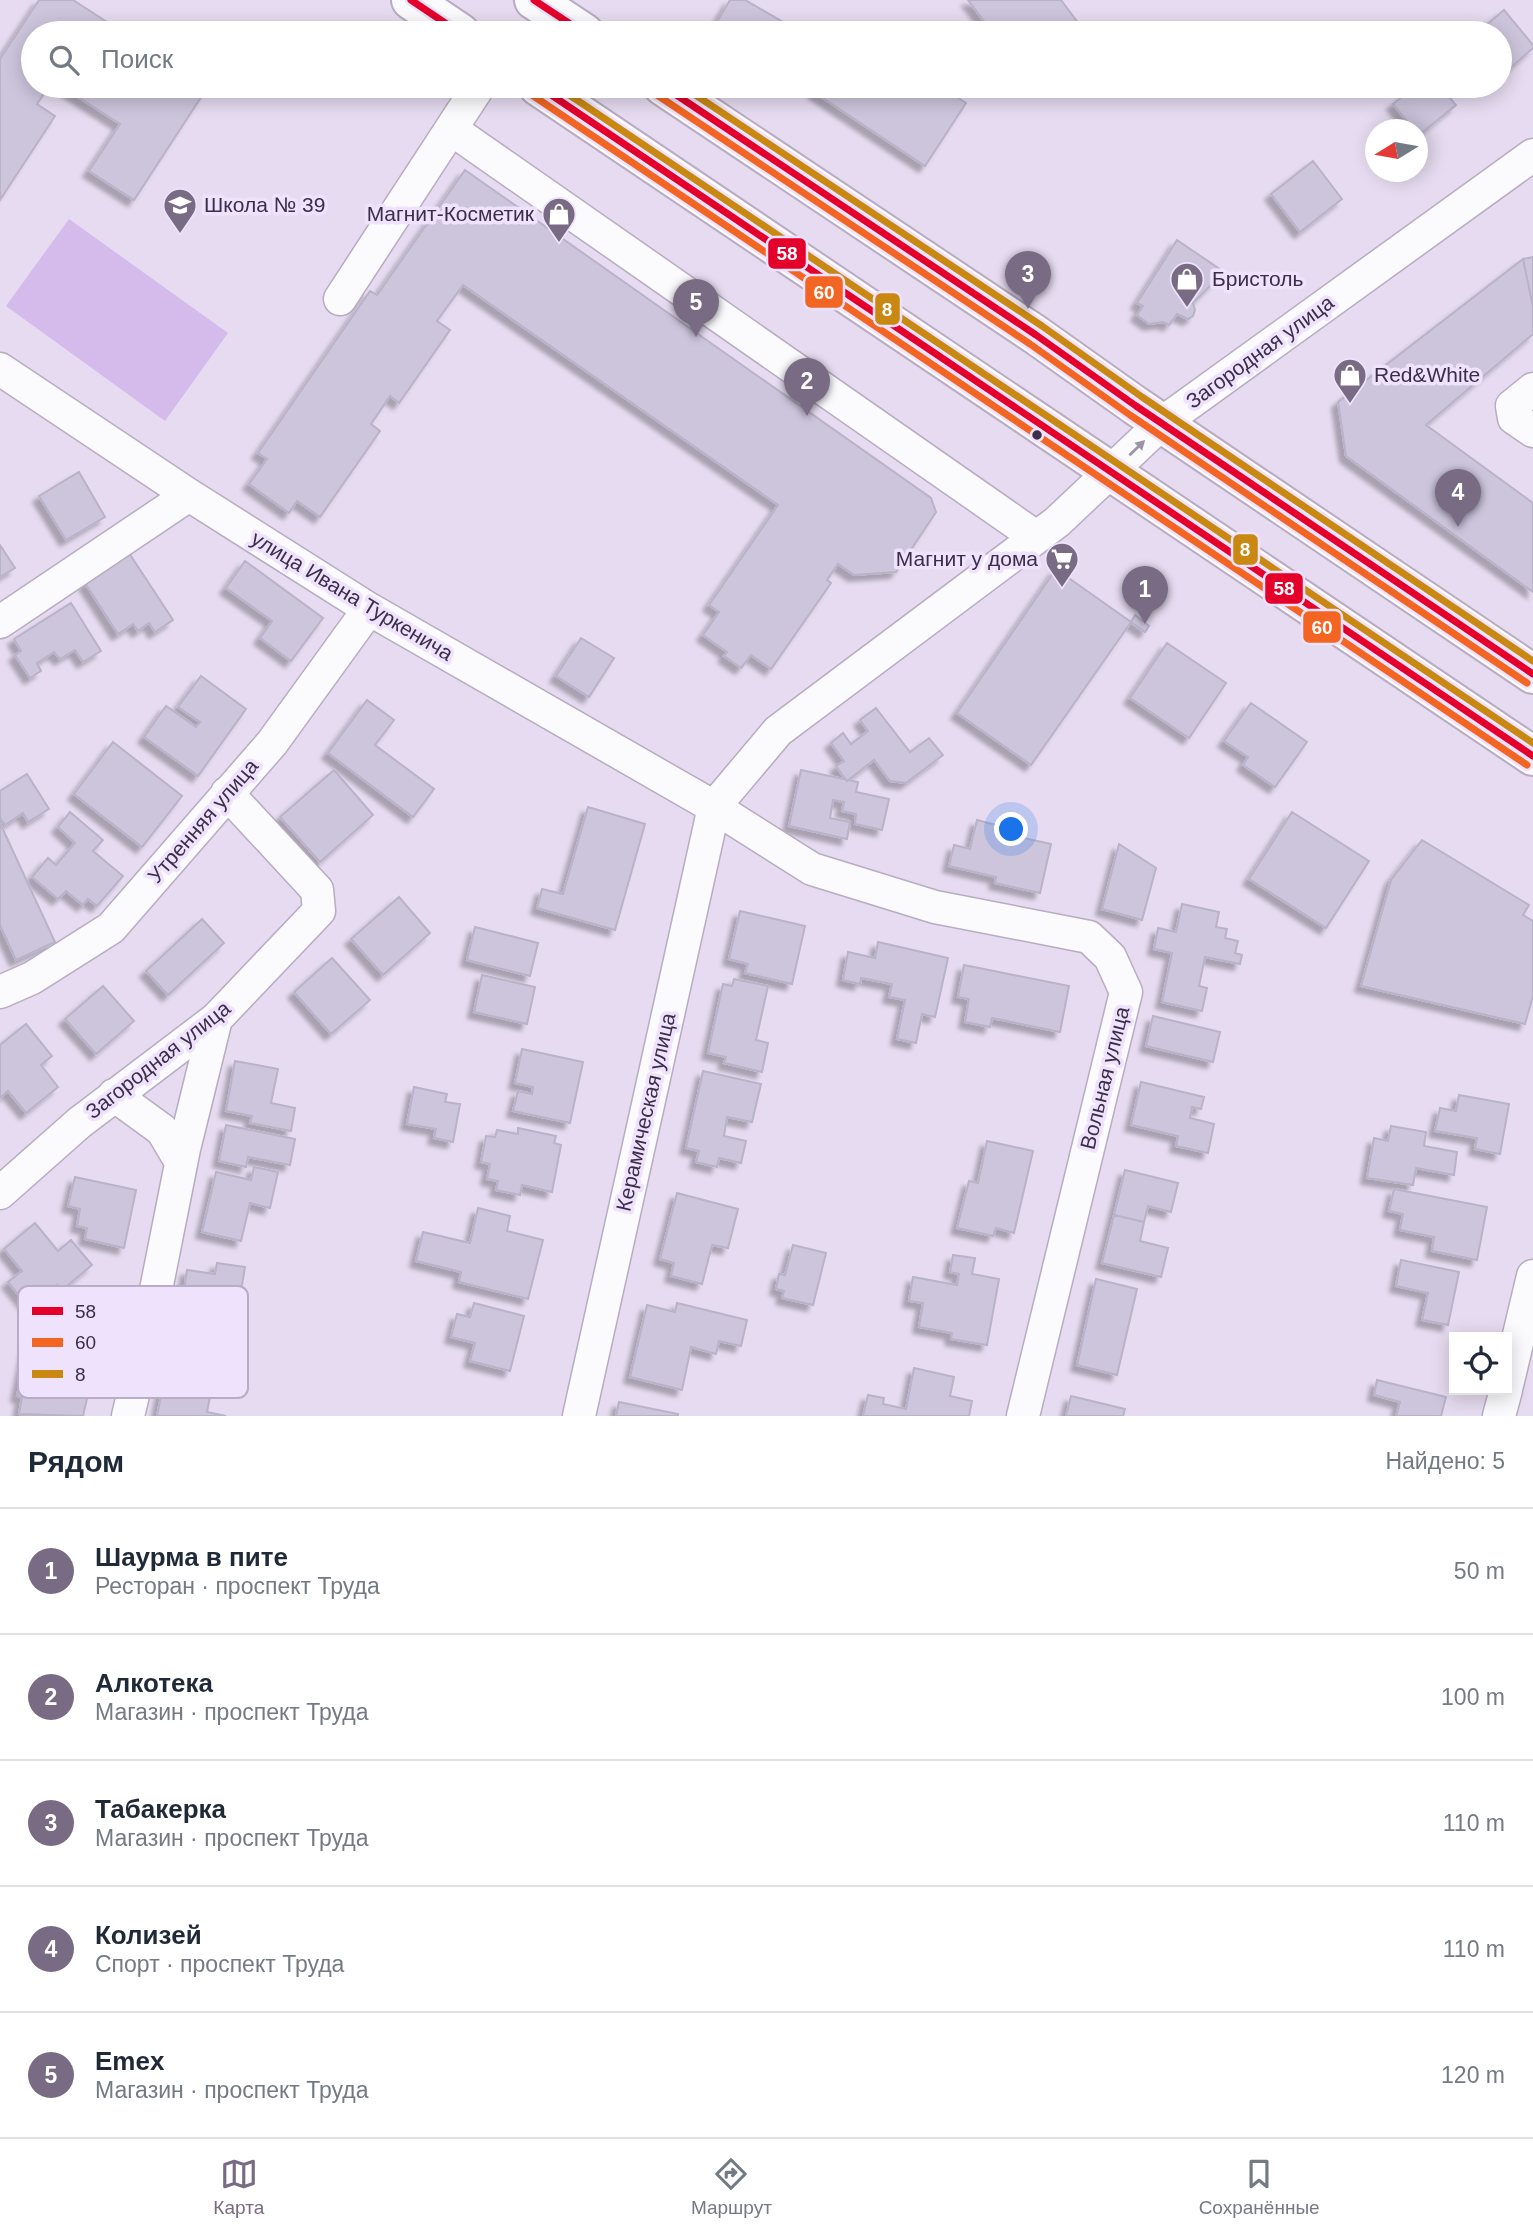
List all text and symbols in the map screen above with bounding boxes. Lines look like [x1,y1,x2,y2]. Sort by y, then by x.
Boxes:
search box [21,21,1512,98]
icon: search [45,41,83,79]
text: Поиск [101,44,173,74]
north arrow [1365,119,1428,182]
school or university icon: Школа № 39 [161,186,199,235]
place label: Школа № 39 [204,193,325,216]
shop icon: Магнит-Косметик [540,195,578,244]
place label: Магнит-Косметик [367,202,535,225]
line badge: 58 [767,237,807,270]
text: 58 [776,243,798,264]
pin: 3 [1005,251,1051,309]
shop icon: Бристоль [1168,260,1206,309]
place label: Бристоль [1212,267,1304,290]
line badge: 60 [804,275,844,309]
pin: 5 [673,279,719,337]
text: 60 [813,282,835,303]
street label: Загородная улица [1182,290,1338,413]
line badge: 8 [874,292,901,326]
text: 8 [882,299,892,320]
shop icon: Red&White [1331,356,1369,405]
pin: 2 [784,358,830,416]
place label: Red&White [1374,363,1480,386]
unlabelled marker [1030,428,1044,442]
one-way arrow [1128,440,1145,456]
pin: 4 [1435,469,1481,527]
street label: улица Ивана Туркенича [247,526,457,665]
line badge: 8 [1232,533,1259,566]
text: 8 [1240,539,1250,560]
supermarket icon: Магнит у дома [1043,540,1081,589]
place label: Магнит у дома [896,547,1038,570]
pin: 1 [1122,566,1168,624]
line badge: 58 [1264,572,1304,605]
text: 58 [1273,578,1295,599]
line badge: 60 [1302,610,1342,644]
text: 60 [1311,617,1333,638]
street label: Утренняя улица [143,754,263,887]
your location [994,812,1028,846]
street label: Загородная улица [81,996,235,1123]
street label: Вольная улица [1076,1004,1133,1152]
street label: Керамическая улица [611,1010,680,1213]
legend [18,1286,248,1398]
text: 58 [75,1301,96,1322]
text: 60 [75,1332,96,1353]
map controls [1449,1332,1512,1395]
button: locate [1449,1332,1512,1395]
text: 8 [75,1364,86,1385]
text: Рядом [28,1445,124,1478]
text: Найдено: 5 [1385,1448,1505,1474]
text: Шаурма в пите [95,1542,288,1572]
text: 1 [45,1558,57,1584]
text: 50 m [1454,1558,1505,1584]
text: Ресторан · проспект Труда [95,1573,380,1599]
text: Алкотека [95,1668,213,1698]
text: 2 [45,1684,57,1710]
text: 100 m [1441,1684,1505,1710]
text: Магазин · проспект Труда [95,1699,368,1725]
text: Табакерка [95,1794,226,1824]
text: 3 [45,1810,57,1836]
text: 110 m [1443,1810,1505,1836]
text: Магазин · проспект Труда [95,1825,368,1851]
text: Колизей [95,1920,202,1950]
text: 4 [45,1936,57,1962]
text: 110 m [1443,1936,1505,1962]
text: Спорт · проспект Труда [95,1951,344,1977]
text: Emex [95,2046,164,2076]
text: 5 [45,2062,57,2088]
text: 120 m [1441,2062,1505,2088]
text: Магазин · проспект Труда [95,2077,368,2103]
tab: Карта [213,2155,264,2219]
tab: Маршрут [691,2155,772,2219]
tab: Сохранённые [1199,2155,1320,2219]

